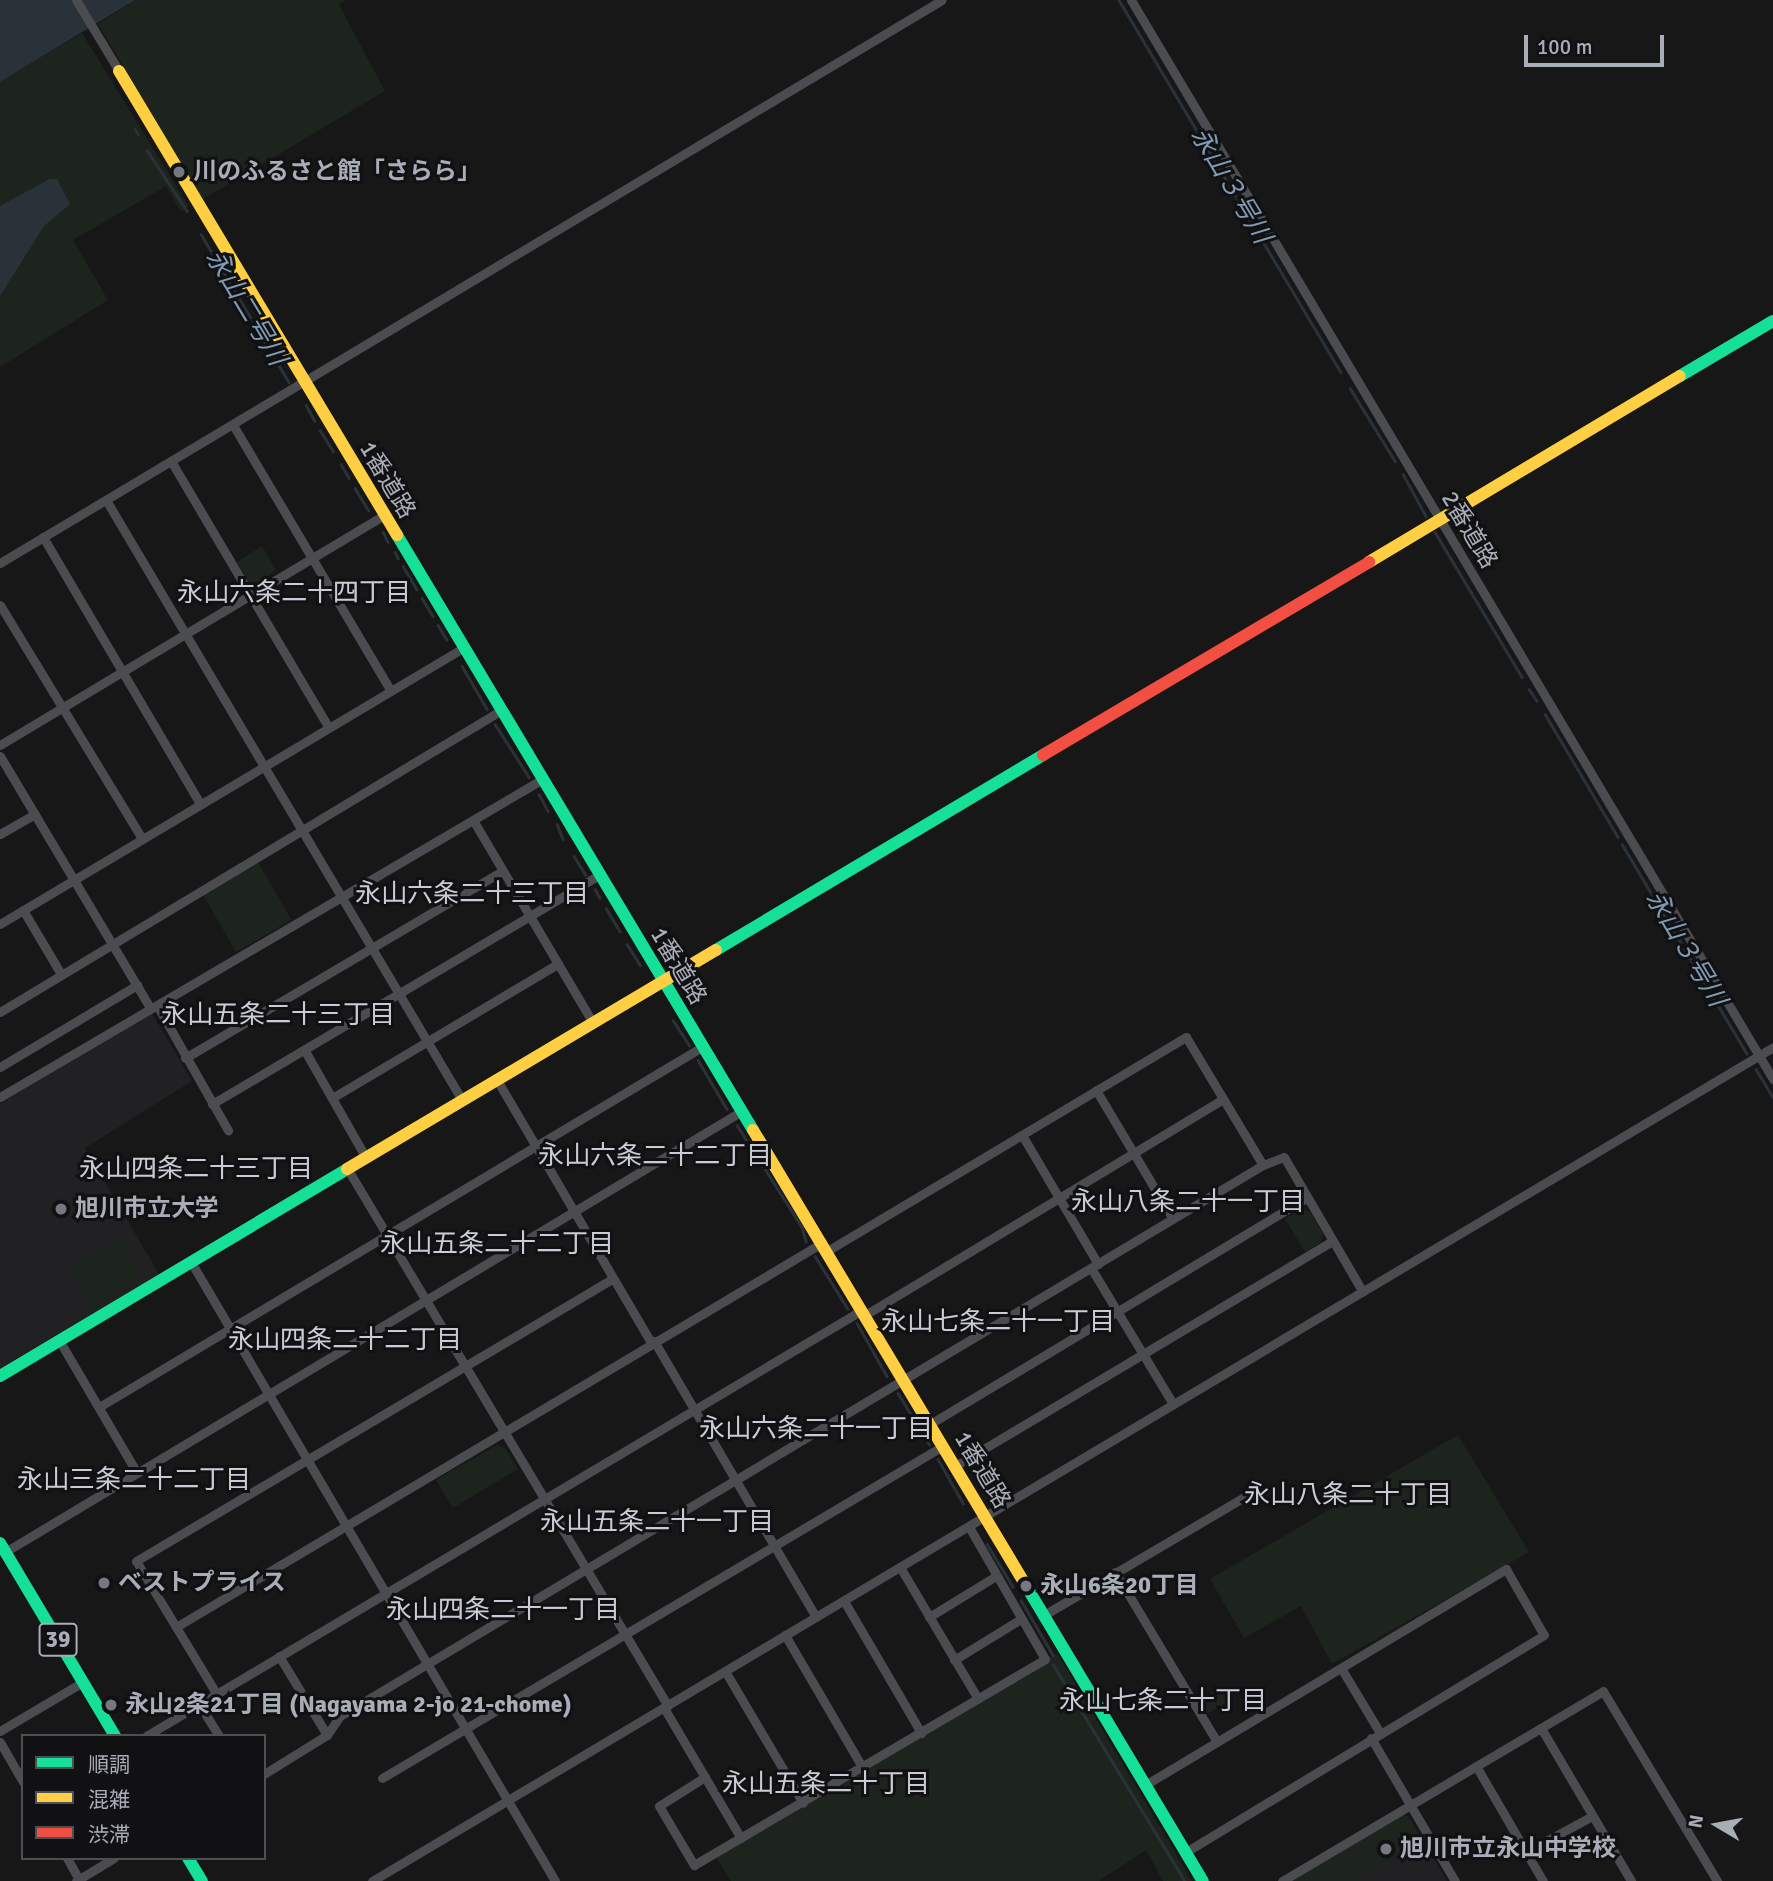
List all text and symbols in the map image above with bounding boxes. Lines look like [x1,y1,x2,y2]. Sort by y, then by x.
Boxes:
scale bar [1528,21,1668,65]
text: 100 m [1537,34,1592,60]
water label: 永山３号川 [1183,122,1277,250]
place label: 川のふるさと館「さらら」 [193,158,481,186]
marker: 川のふるさと館「さらら」 [171,164,187,180]
water label: 永山二号川 [198,244,292,372]
street label: 1番道路 [353,436,421,524]
street label: 2番道路 [1435,486,1503,574]
district label: 永山六条二十四丁目 [177,578,411,610]
district label: 永山六条二十三丁目 [355,879,589,911]
water label: 永山３号川 [1638,885,1732,1013]
street label: 1番道路 [644,922,712,1010]
district label: 永山五条二十三丁目 [161,1000,395,1032]
district label: 永山六条二十二丁目 [538,1141,772,1173]
district label: 永山四条二十三丁目 [79,1154,313,1186]
district label: 永山八条二十一丁目 [1071,1187,1305,1219]
place label: 旭川市立大学 [75,1195,219,1223]
marker: 旭川市立大学 [53,1201,69,1217]
district label: 永山五条二十二丁目 [380,1229,614,1261]
district label: 永山七条二十一丁目 [881,1307,1115,1339]
district label: 永山四条二十二丁目 [228,1325,462,1357]
district label: 永山六条二十一丁目 [699,1414,933,1446]
street label: 1番道路 [948,1426,1016,1514]
district label: 永山三条二十二丁目 [17,1465,251,1497]
district label: 永山八条二十丁目 [1244,1480,1452,1512]
district label: 永山五条二十一丁目 [540,1507,774,1539]
place label: ベストプライス [118,1569,286,1597]
place label: 永山6条20丁目 [1040,1572,1199,1600]
marker: ベストプライス [96,1575,112,1591]
marker: 永山6条20丁目 [1018,1578,1034,1594]
district label: 永山四条二十一丁目 [386,1595,620,1627]
road number: 39 [37,1620,79,1660]
district label: 永山七条二十丁目 [1059,1686,1267,1718]
place label: 永山2条21丁目 (Nagayama 2-jo 21-chome) [125,1691,572,1719]
marker: 永山2条21丁目 (Nagayama 2-jo 21-chome) [103,1697,119,1713]
legend [21,1734,266,1860]
text: 順調 [88,1752,130,1778]
district label: 永山五条二十丁目 [722,1769,930,1801]
text: 混雑 [88,1787,130,1813]
north arrow [1682,1790,1752,1860]
text: N [1683,1813,1709,1830]
text: 渋滞 [88,1822,130,1848]
place label: 旭川市立永山中学校 [1400,1835,1616,1863]
marker: 旭川市立永山中学校 [1378,1841,1394,1857]

